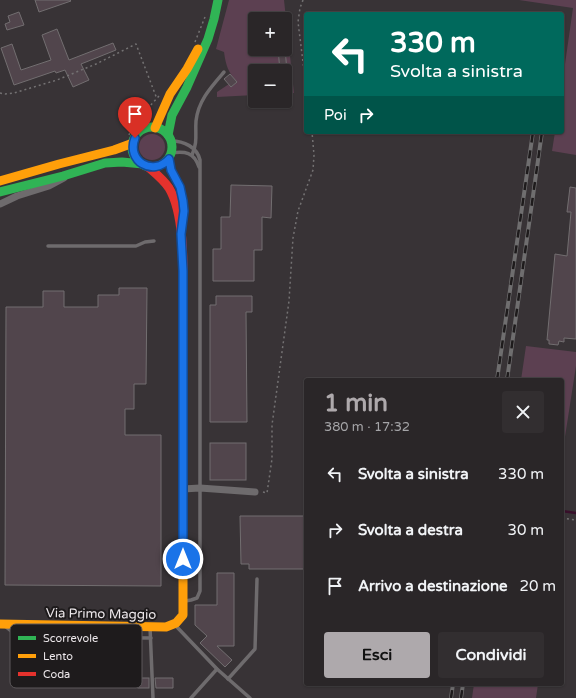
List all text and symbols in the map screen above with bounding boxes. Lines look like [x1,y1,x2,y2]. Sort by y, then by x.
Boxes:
map controls [248,12,292,108]
button: + [248,12,292,56]
text: 330 m [390,26,476,60]
icon: left [324,28,376,80]
text: Svolta a sinistra [390,60,523,82]
button: − [248,64,292,108]
pin [118,97,152,138]
icon: arrive [124,103,146,125]
icon: right [355,104,377,126]
text: Poi [324,106,347,124]
text: 1 min [324,389,388,418]
button: close [502,391,544,433]
text: 380 m · 17:32 [324,419,410,435]
icon: left [324,463,346,485]
text: Svolta a sinistra [358,465,469,483]
text: 330 m [498,465,544,483]
icon: right [324,519,346,541]
text: Svolta a destra [358,521,463,539]
text: 30 m [507,521,544,539]
position arrow [162,538,204,580]
icon: arrive [324,575,346,597]
text: Arrivo a destinazione [358,577,508,595]
text: 20 m [520,577,556,595]
street label: Via Primo Maggio [46,605,156,623]
legend [10,624,142,688]
text: Scorrevole [43,632,98,645]
button: Esci [324,632,430,678]
button: Condividi [438,632,544,678]
text: Lento [43,650,73,663]
text: Coda [43,668,70,681]

